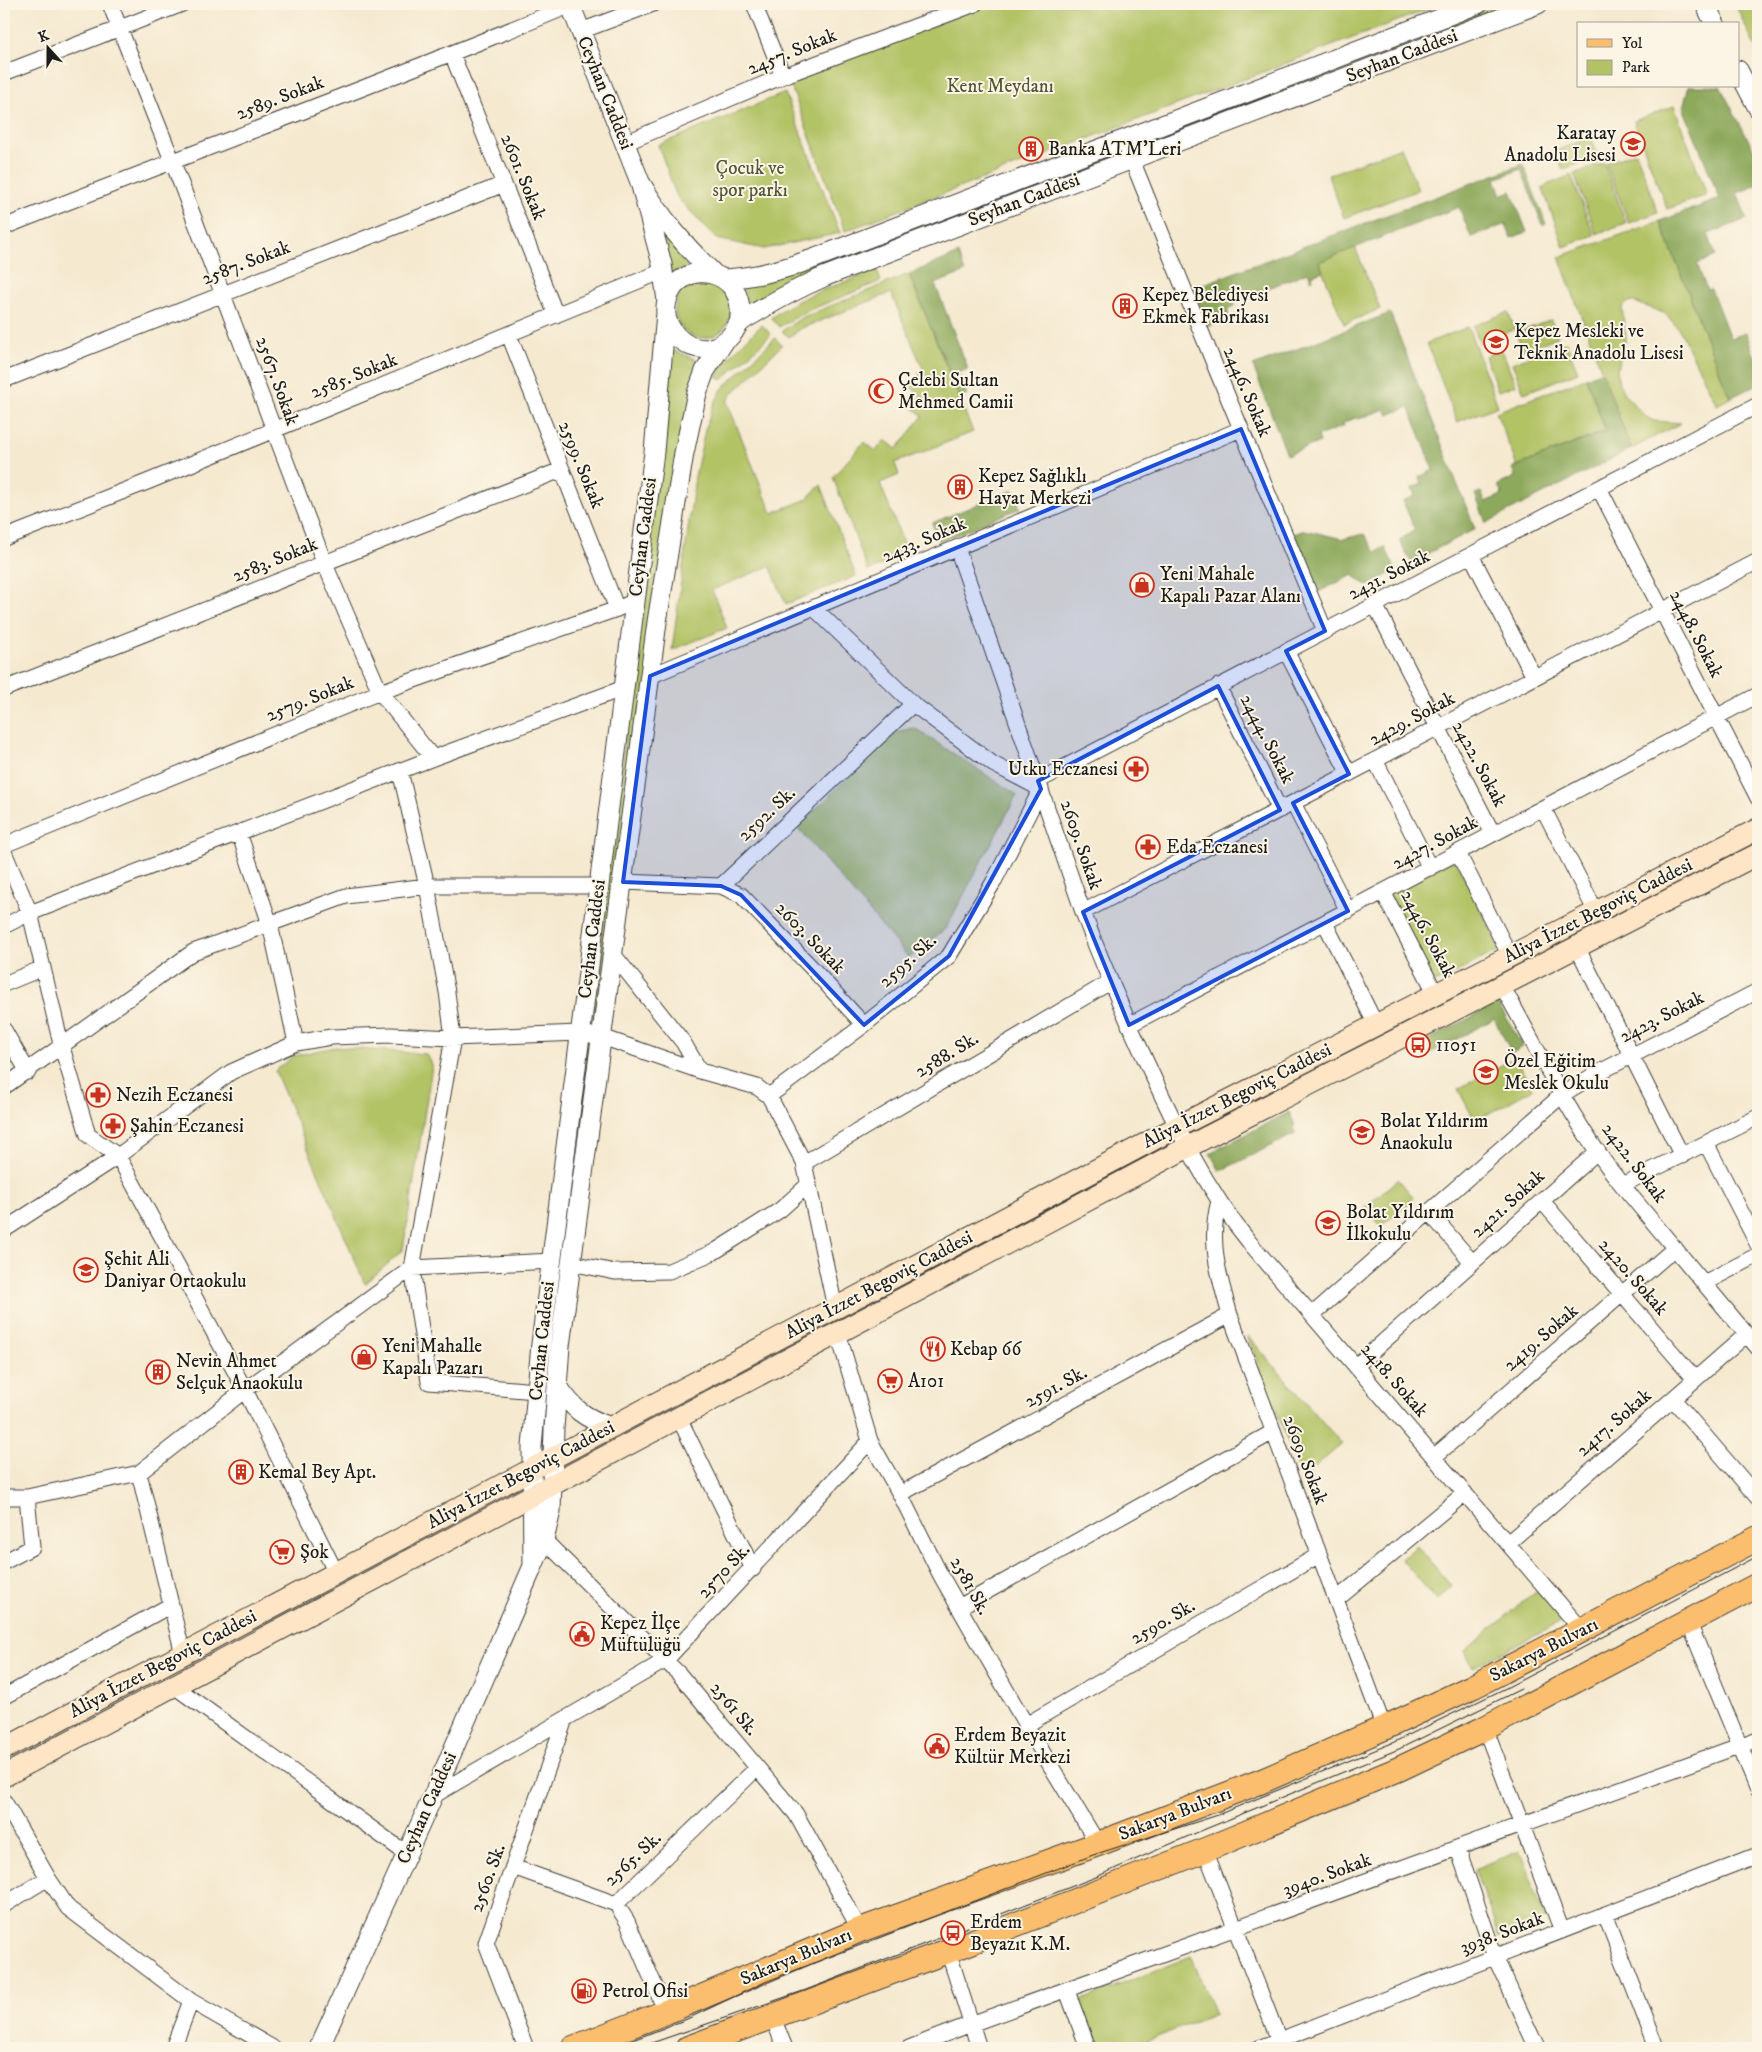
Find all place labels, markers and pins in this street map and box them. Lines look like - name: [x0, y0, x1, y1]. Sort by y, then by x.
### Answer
- place label: Karatay Anadolu Lisesi: [1504, 122, 1617, 167]
- school or university icon: Karatay Anadolu Lisesi: [1620, 131, 1646, 157]
- building icon: Banka ATM'Leri: [1018, 136, 1044, 162]
- place label: Banka ATM'Leri: [1048, 138, 1181, 161]
- place label: Kepez Belediyesi Ekmek Fabrikası: [1142, 284, 1269, 329]
- building icon: Kepez Belediyesi Ekmek Fabrikası: [1112, 293, 1138, 319]
- place label: Kepez Mesleki ve Teknik Anadolu Lisesi: [1514, 320, 1684, 365]
- school or university icon: Kepez Mesleki ve Teknik Anadolu Lisesi: [1483, 329, 1509, 355]
- place label: Çelebi Sultan Mehmed Camii: [898, 369, 1013, 414]
- mosque icon: Çelebi Sultan Mehmed Camii: [868, 378, 894, 404]
- place label: Kepez Sağlıklı Hayat Merkezi: [978, 465, 1091, 510]
- building icon: Kepez Sağlıklı Hayat Merkezi: [947, 474, 973, 500]
- place label: Yeni Mahale Kapalı Pazar Alanı: [1160, 563, 1301, 608]
- shop icon: Yeni Mahale Kapalı Pazar Alanı: [1129, 572, 1155, 598]
- pharmacy icon: Utku Eczanesi: [1123, 756, 1149, 782]
- place label: Utku Eczanesi: [1008, 758, 1118, 781]
- pharmacy icon: Eda Eczanesi: [1135, 834, 1161, 860]
- place label: Eda Eczanesi: [1166, 836, 1268, 859]
- bus stop icon: 11051: [1405, 1032, 1431, 1058]
- place label: 11051: [1436, 1034, 1477, 1057]
- place label: Özel Eğitim Meslek Okulu: [1504, 1049, 1609, 1095]
- school or university icon: Özel Eğitim Meslek Okulu: [1473, 1059, 1499, 1085]
- pharmacy icon: Nezih Eczanesi: [85, 1082, 111, 1108]
- place label: Nezih Eczanesi: [116, 1084, 233, 1107]
- place label: Bolat Yıldırım Anaokulu: [1380, 1110, 1488, 1155]
- pharmacy icon: Şahin Eczanesi: [100, 1113, 126, 1139]
- place label: Şahin Eczanesi: [130, 1115, 244, 1138]
- school or university icon: Bolat Yıldırım Anaokulu: [1349, 1119, 1375, 1145]
- place label: Bolat Yıldırım İlkokulu: [1346, 1201, 1454, 1246]
- school or university icon: Bolat Yıldırım İlkokulu: [1315, 1210, 1341, 1236]
- place label: Şehit Ali Daniyar Ortaokulu: [104, 1248, 246, 1293]
- school or university icon: Şehit Ali Daniyar Ortaokulu: [73, 1257, 99, 1283]
- place label: Yeni Mahalle Kapalı Pazarı: [382, 1335, 483, 1380]
- restaurant icon: Kebap 66: [920, 1336, 946, 1362]
- place label: Kebap 66: [950, 1338, 1022, 1361]
- shop icon: Yeni Mahalle Kapalı Pazarı: [351, 1344, 377, 1370]
- place label: Nevin Ahmet Selçuk Anaokulu: [176, 1350, 303, 1395]
- building icon: Nevin Ahmet Selçuk Anaokulu: [145, 1359, 171, 1385]
- supermarket icon: A101: [877, 1368, 903, 1394]
- place label: A101: [908, 1370, 944, 1393]
- building icon: Kemal Bey Apt.: [228, 1459, 254, 1485]
- place label: Kemal Bey Apt.: [258, 1461, 376, 1484]
- supermarket icon: Şok: [269, 1539, 295, 1565]
- place label: Şok: [300, 1541, 329, 1564]
- place label: Kepez İlçe Müftülüğü: [600, 1611, 681, 1657]
- public building icon: Kepez İlçe Müftülüğü: [569, 1621, 595, 1647]
- place label: Erdem Beyazit Kültür Merkezi: [954, 1724, 1071, 1769]
- public building icon: Erdem Beyazit Kültür Merkezi: [924, 1733, 950, 1759]
- place label: Erdem Beyazıt K.M.: [970, 1911, 1070, 1956]
- bus stop icon: Erdem Beyazıt K.M.: [940, 1920, 966, 1946]
- fuel station icon: Petrol Ofisi: [571, 1978, 597, 2004]
- place label: Petrol Ofisi: [602, 1980, 688, 2003]

